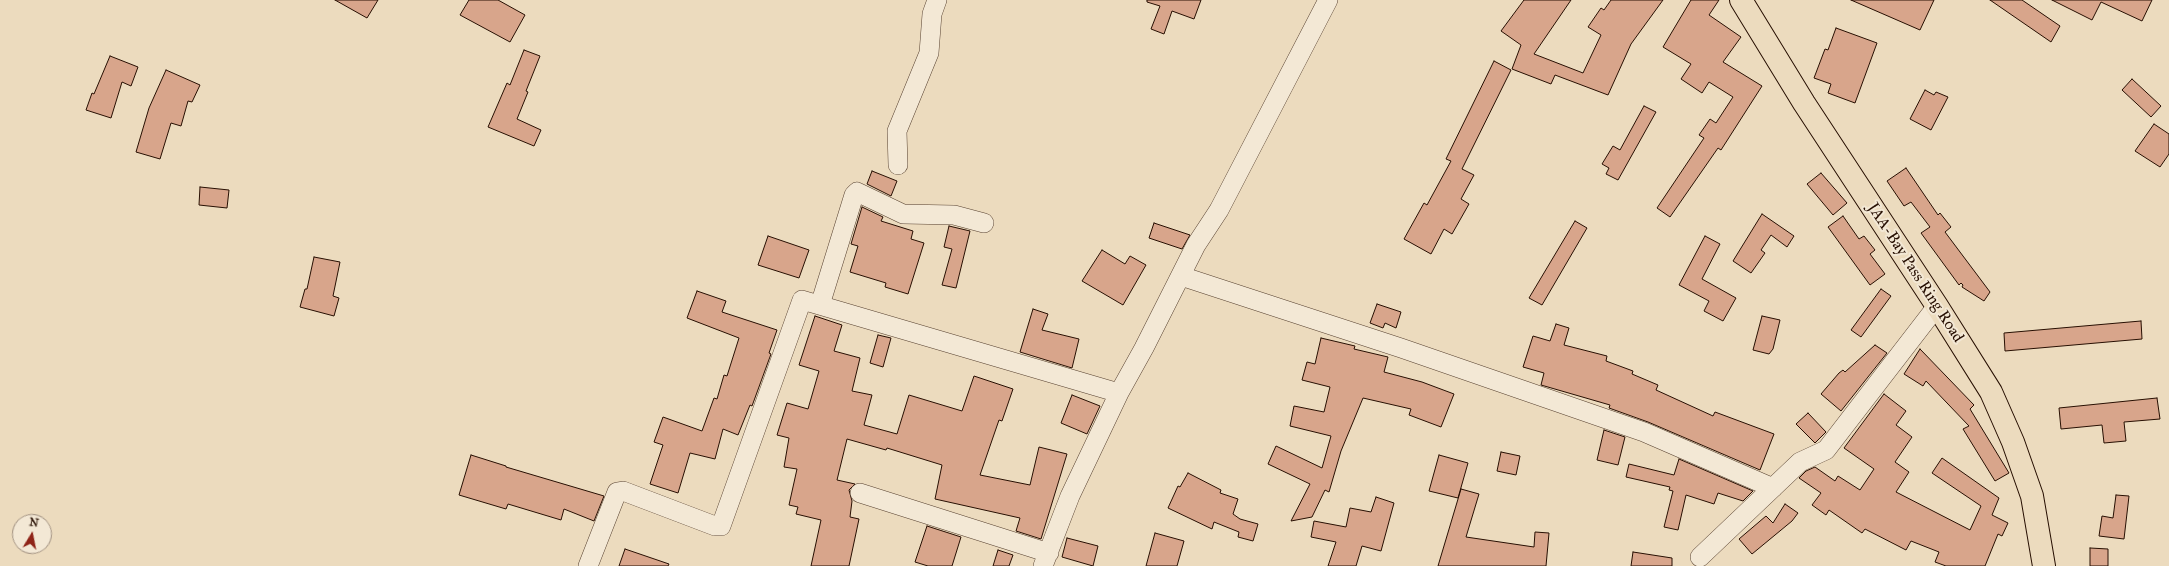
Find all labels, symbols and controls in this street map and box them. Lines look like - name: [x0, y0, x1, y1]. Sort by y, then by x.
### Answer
- street label: JAA-Bay Pass Ring Road: [1863, 200, 1967, 346]
- north arrow: [12, 514, 52, 554]
- text: N: [28, 515, 40, 530]

